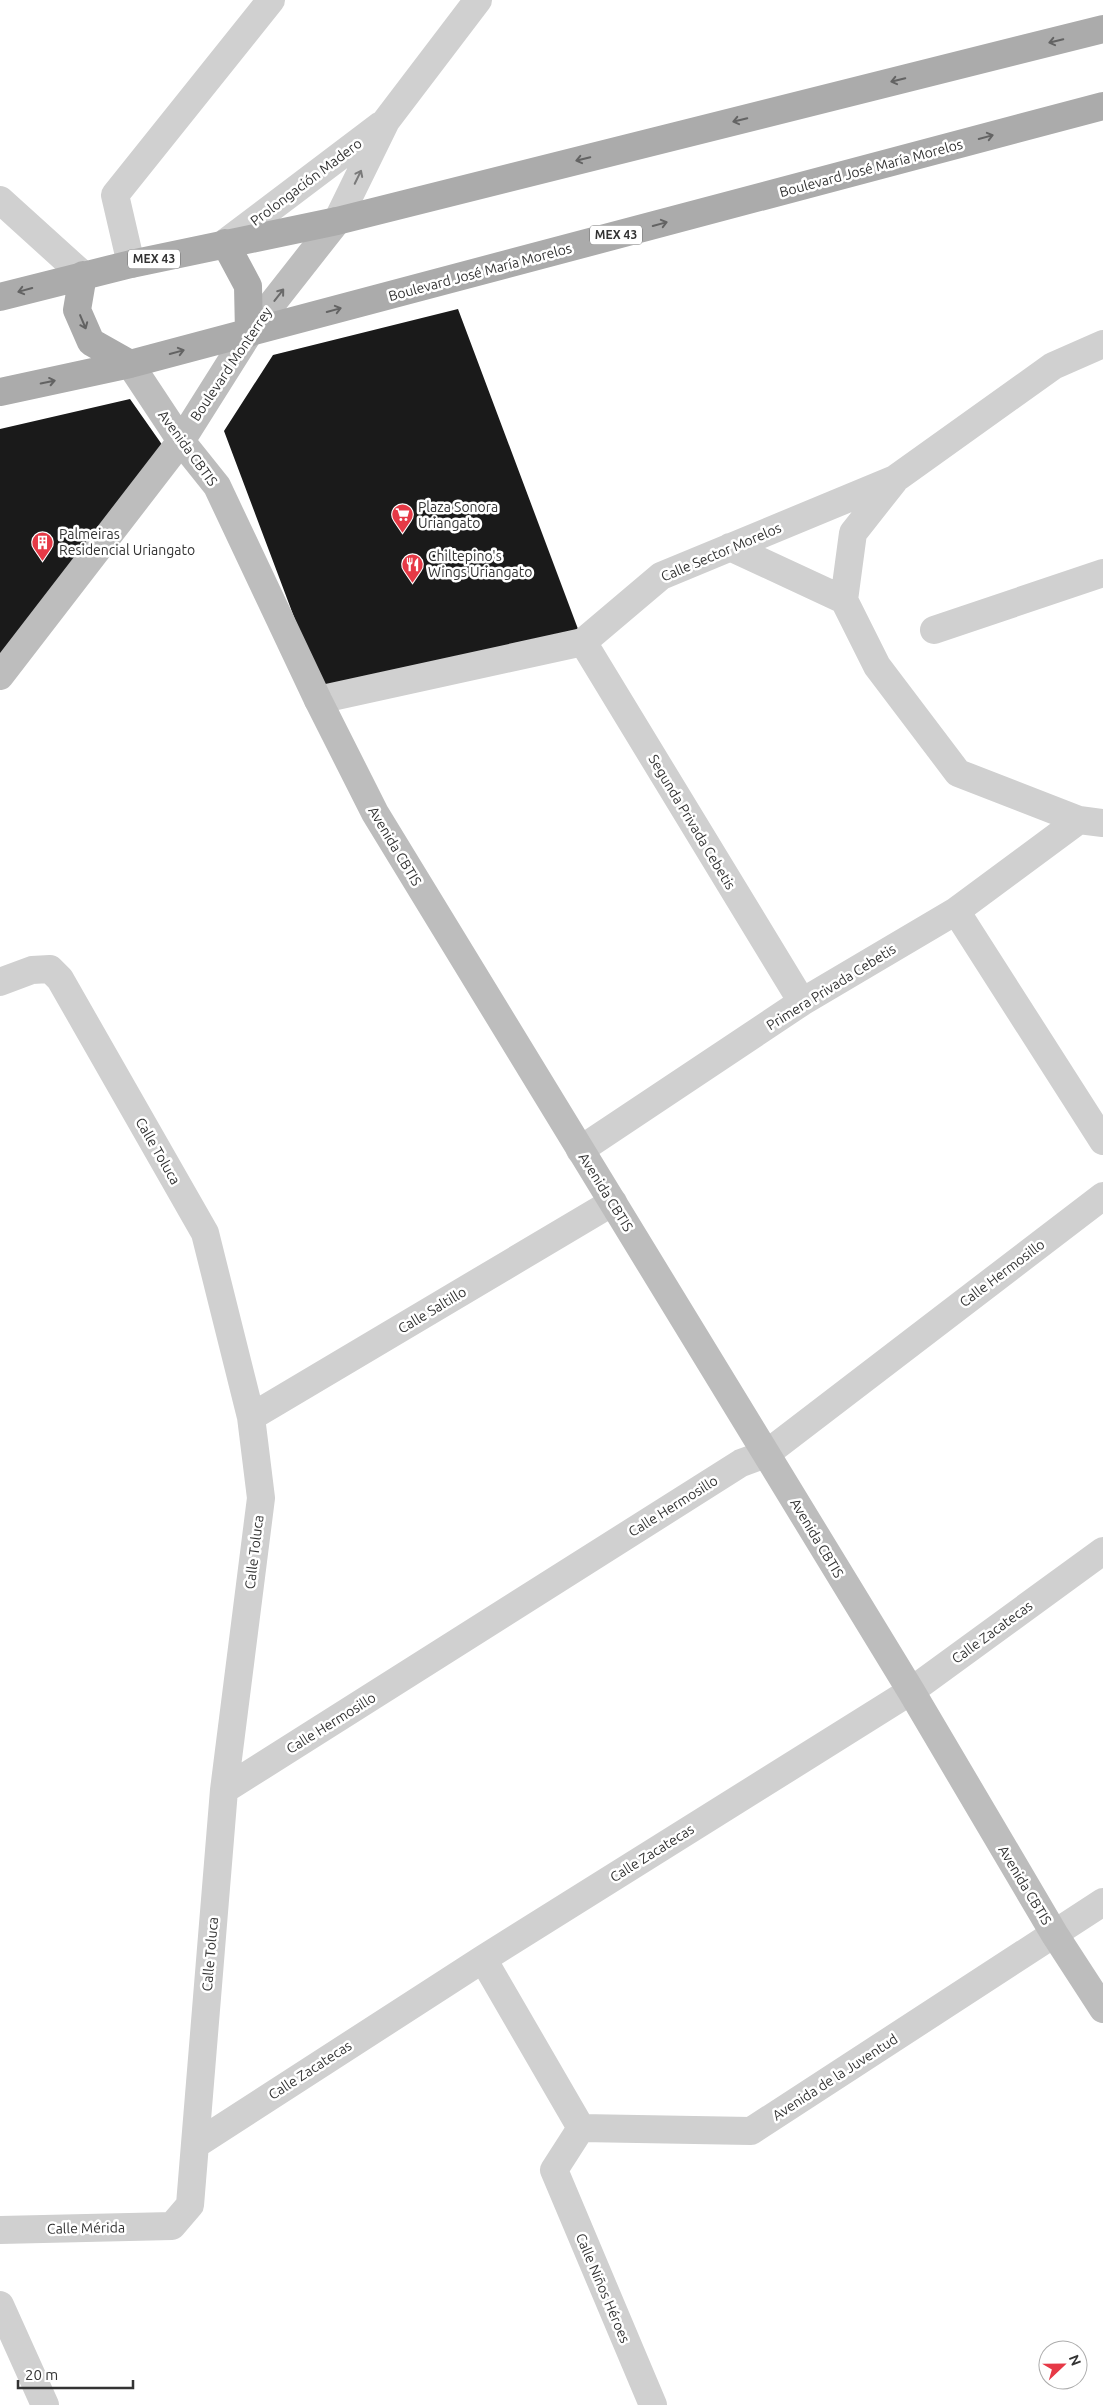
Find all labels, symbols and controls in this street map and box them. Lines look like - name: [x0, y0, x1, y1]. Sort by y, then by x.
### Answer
- one-way arrow: [1048, 36, 1064, 46]
- one-way arrow: [891, 76, 907, 85]
- one-way arrow: [733, 115, 749, 125]
- one-way arrow: [978, 132, 994, 142]
- street label: Prolongación Madero: [247, 135, 365, 229]
- street label: Boulevard José María Morelos: [778, 136, 964, 200]
- one-way arrow: [575, 155, 591, 164]
- one-way arrow: [354, 170, 364, 185]
- one-way arrow: [652, 219, 668, 228]
- road number: MEX 43: [590, 226, 642, 244]
- street label: Boulevard José María Morelos: [387, 240, 573, 304]
- road number: MEX 43: [128, 250, 180, 268]
- one-way arrow: [17, 286, 33, 296]
- one-way arrow: [273, 289, 284, 302]
- street label: Boulevard Monterrey: [187, 304, 275, 424]
- one-way arrow: [325, 305, 341, 315]
- one-way arrow: [79, 315, 88, 330]
- one-way arrow: [168, 347, 184, 356]
- one-way arrow: [39, 377, 55, 386]
- street label: Avenida CBTIS: [155, 407, 221, 489]
- place label: Plaza Sonora Uriangato: [418, 499, 498, 531]
- supermarket icon: Plaza Sonora Uriangato: [390, 503, 414, 534]
- street label: Calle Sector Morelos: [658, 519, 784, 585]
- place label: Palmeiras Residencial Uriangato: [59, 526, 195, 558]
- building icon: Palmeiras Residencial Uriangato: [31, 530, 55, 561]
- place label: Chiltepino's Wings Uriangato: [428, 548, 532, 580]
- restaurant icon: Chiltepino's Wings Uriangato: [400, 552, 424, 583]
- street label: Segunda Privada Cebetis: [645, 752, 739, 892]
- street label: Avenida CBTIS: [365, 803, 425, 889]
- street label: Primera Privada Cebetis: [763, 941, 899, 1033]
- street label: Calle Toluca: [132, 1115, 184, 1187]
- street label: Avenida CBTIS: [575, 1150, 637, 1234]
- street label: Calle Hermosillo: [956, 1236, 1048, 1310]
- street label: Calle Saltillo: [395, 1283, 469, 1337]
- street label: Calle Hermosillo: [625, 1472, 721, 1540]
- street label: Avenida CBTIS: [787, 1495, 847, 1581]
- street label: Calle Toluca: [242, 1514, 266, 1590]
- street label: Calle Zacatecas: [949, 1597, 1035, 1667]
- street label: Calle Hermosillo: [283, 1689, 379, 1757]
- street label: Calle Zacatecas: [607, 1821, 697, 1885]
- street label: Avenida CBTIS: [995, 1842, 1055, 1928]
- street label: Calle Toluca: [199, 1916, 221, 1992]
- street label: Avenida de la Juventud: [770, 2031, 900, 2123]
- street label: Calle Zacatecas: [265, 2037, 355, 2103]
- street label: Calle Mérida: [47, 2219, 125, 2237]
- street label: Calle Niños Héroes: [573, 2231, 633, 2345]
- north arrow: [1038, 2340, 1088, 2390]
- text: N: [1066, 2352, 1084, 2368]
- scale bar: [18, 2358, 132, 2390]
- text: 20 m: [25, 2366, 58, 2383]

